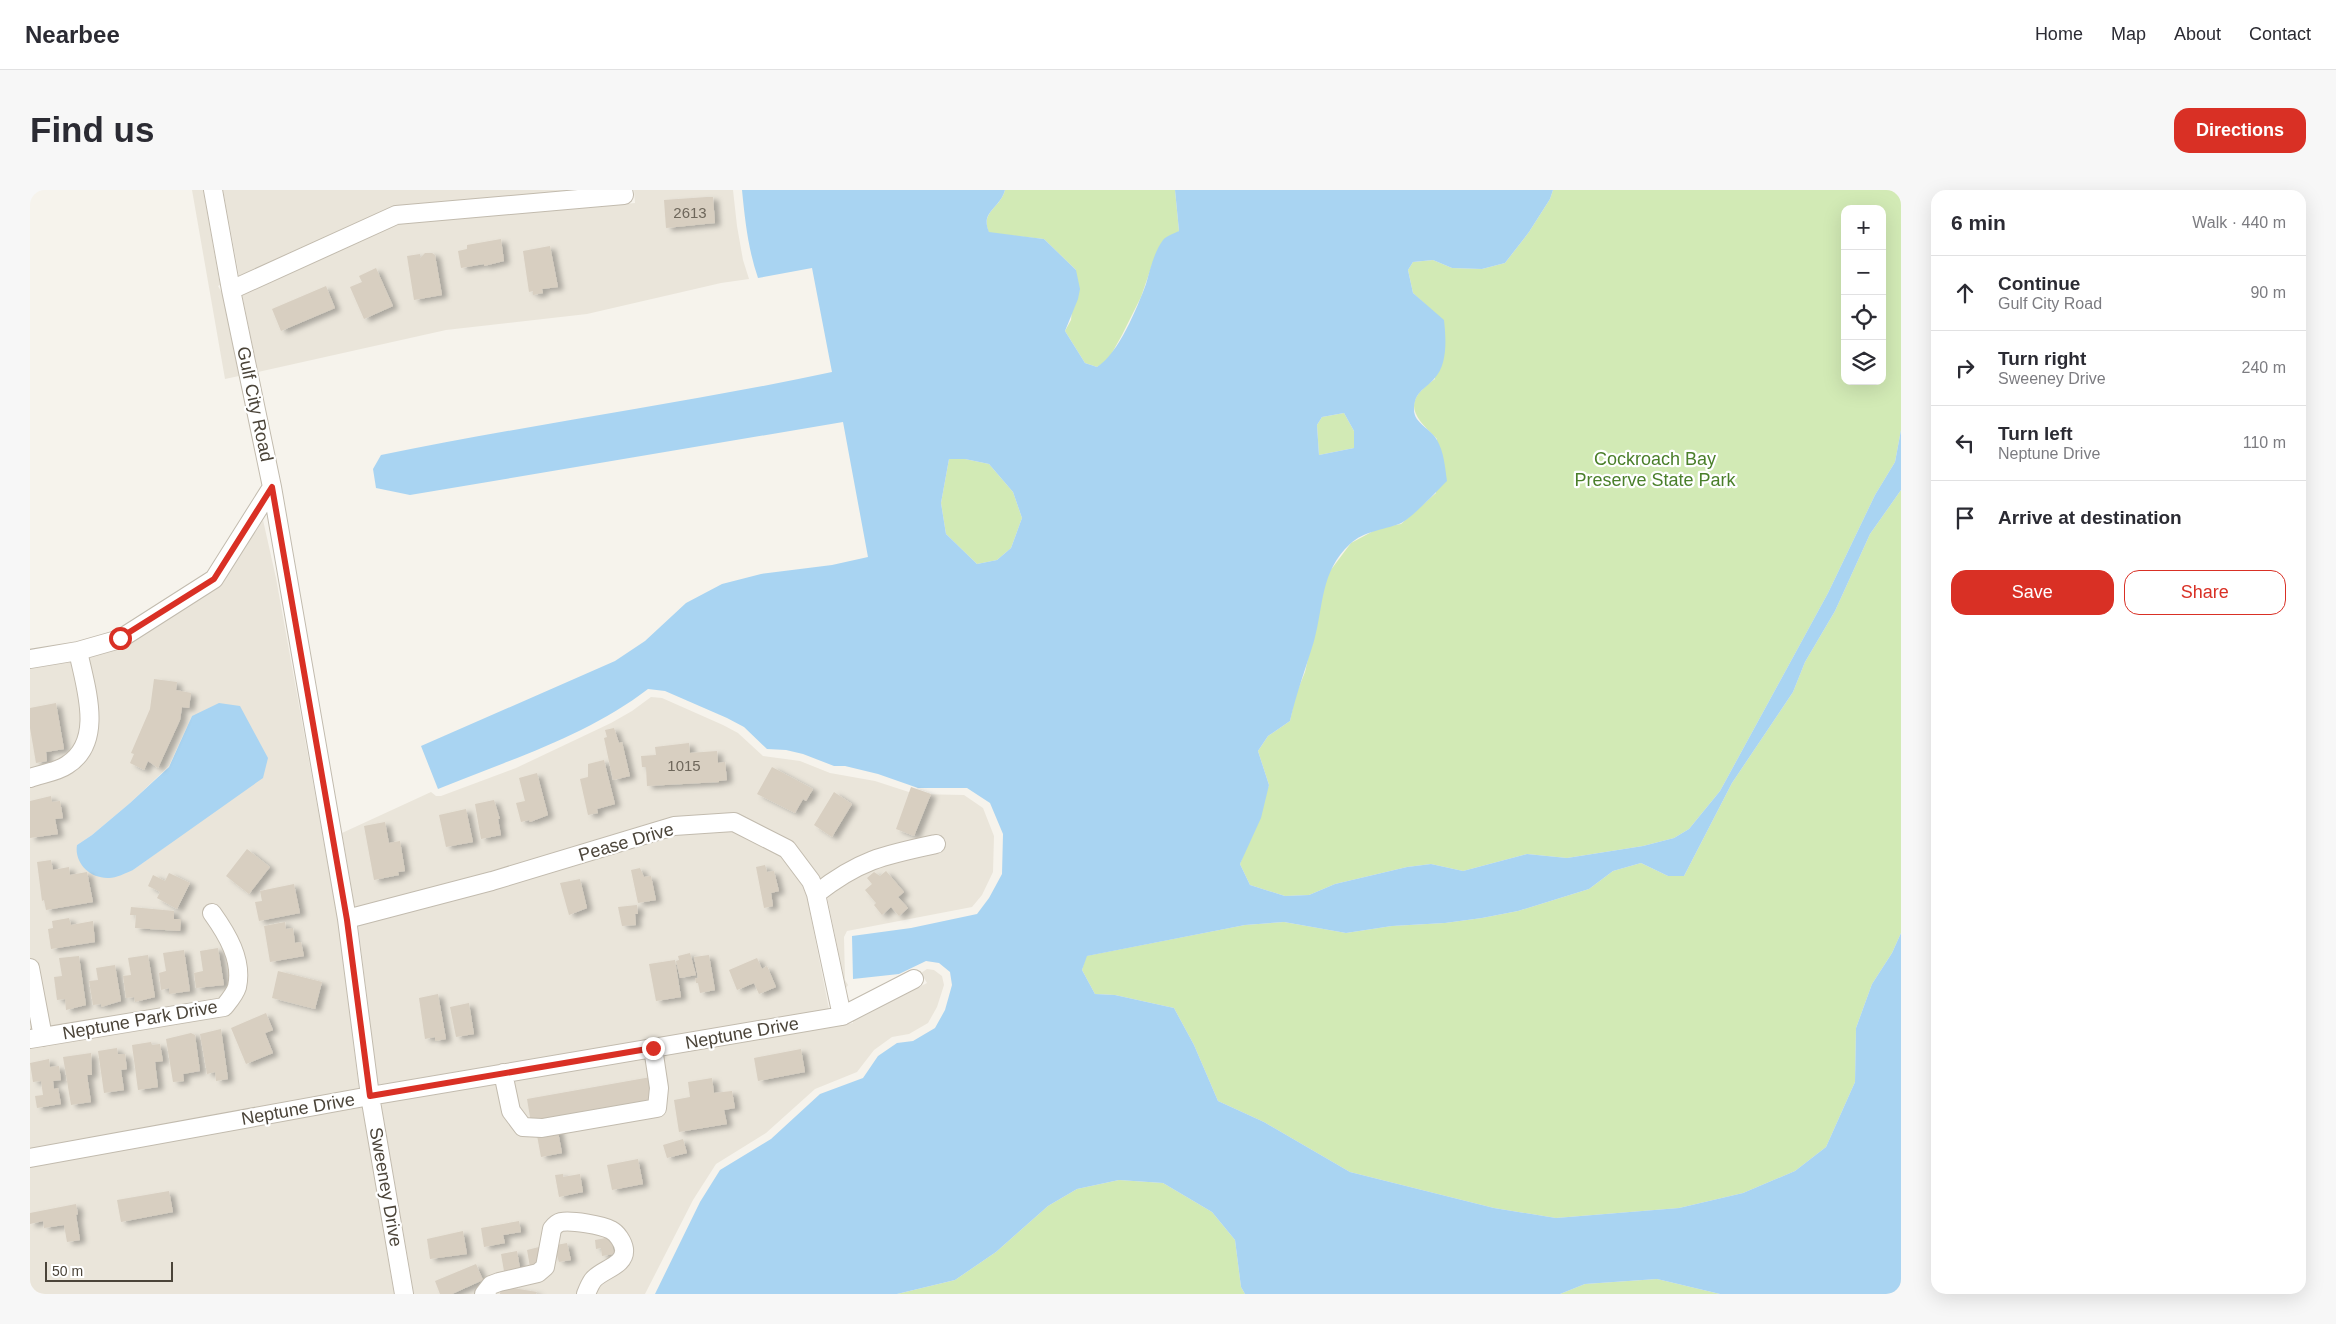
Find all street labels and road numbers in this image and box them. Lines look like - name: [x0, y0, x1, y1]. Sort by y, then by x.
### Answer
- street label: Gulf City Road: [233, 345, 277, 463]
- street label: Pease Drive: [576, 819, 676, 865]
- street label: Neptune Park Drive: [61, 997, 219, 1043]
- street label: Neptune Drive: [684, 1013, 800, 1053]
- street label: Neptune Drive: [240, 1089, 356, 1129]
- street label: Sweeney Drive: [366, 1126, 406, 1248]

